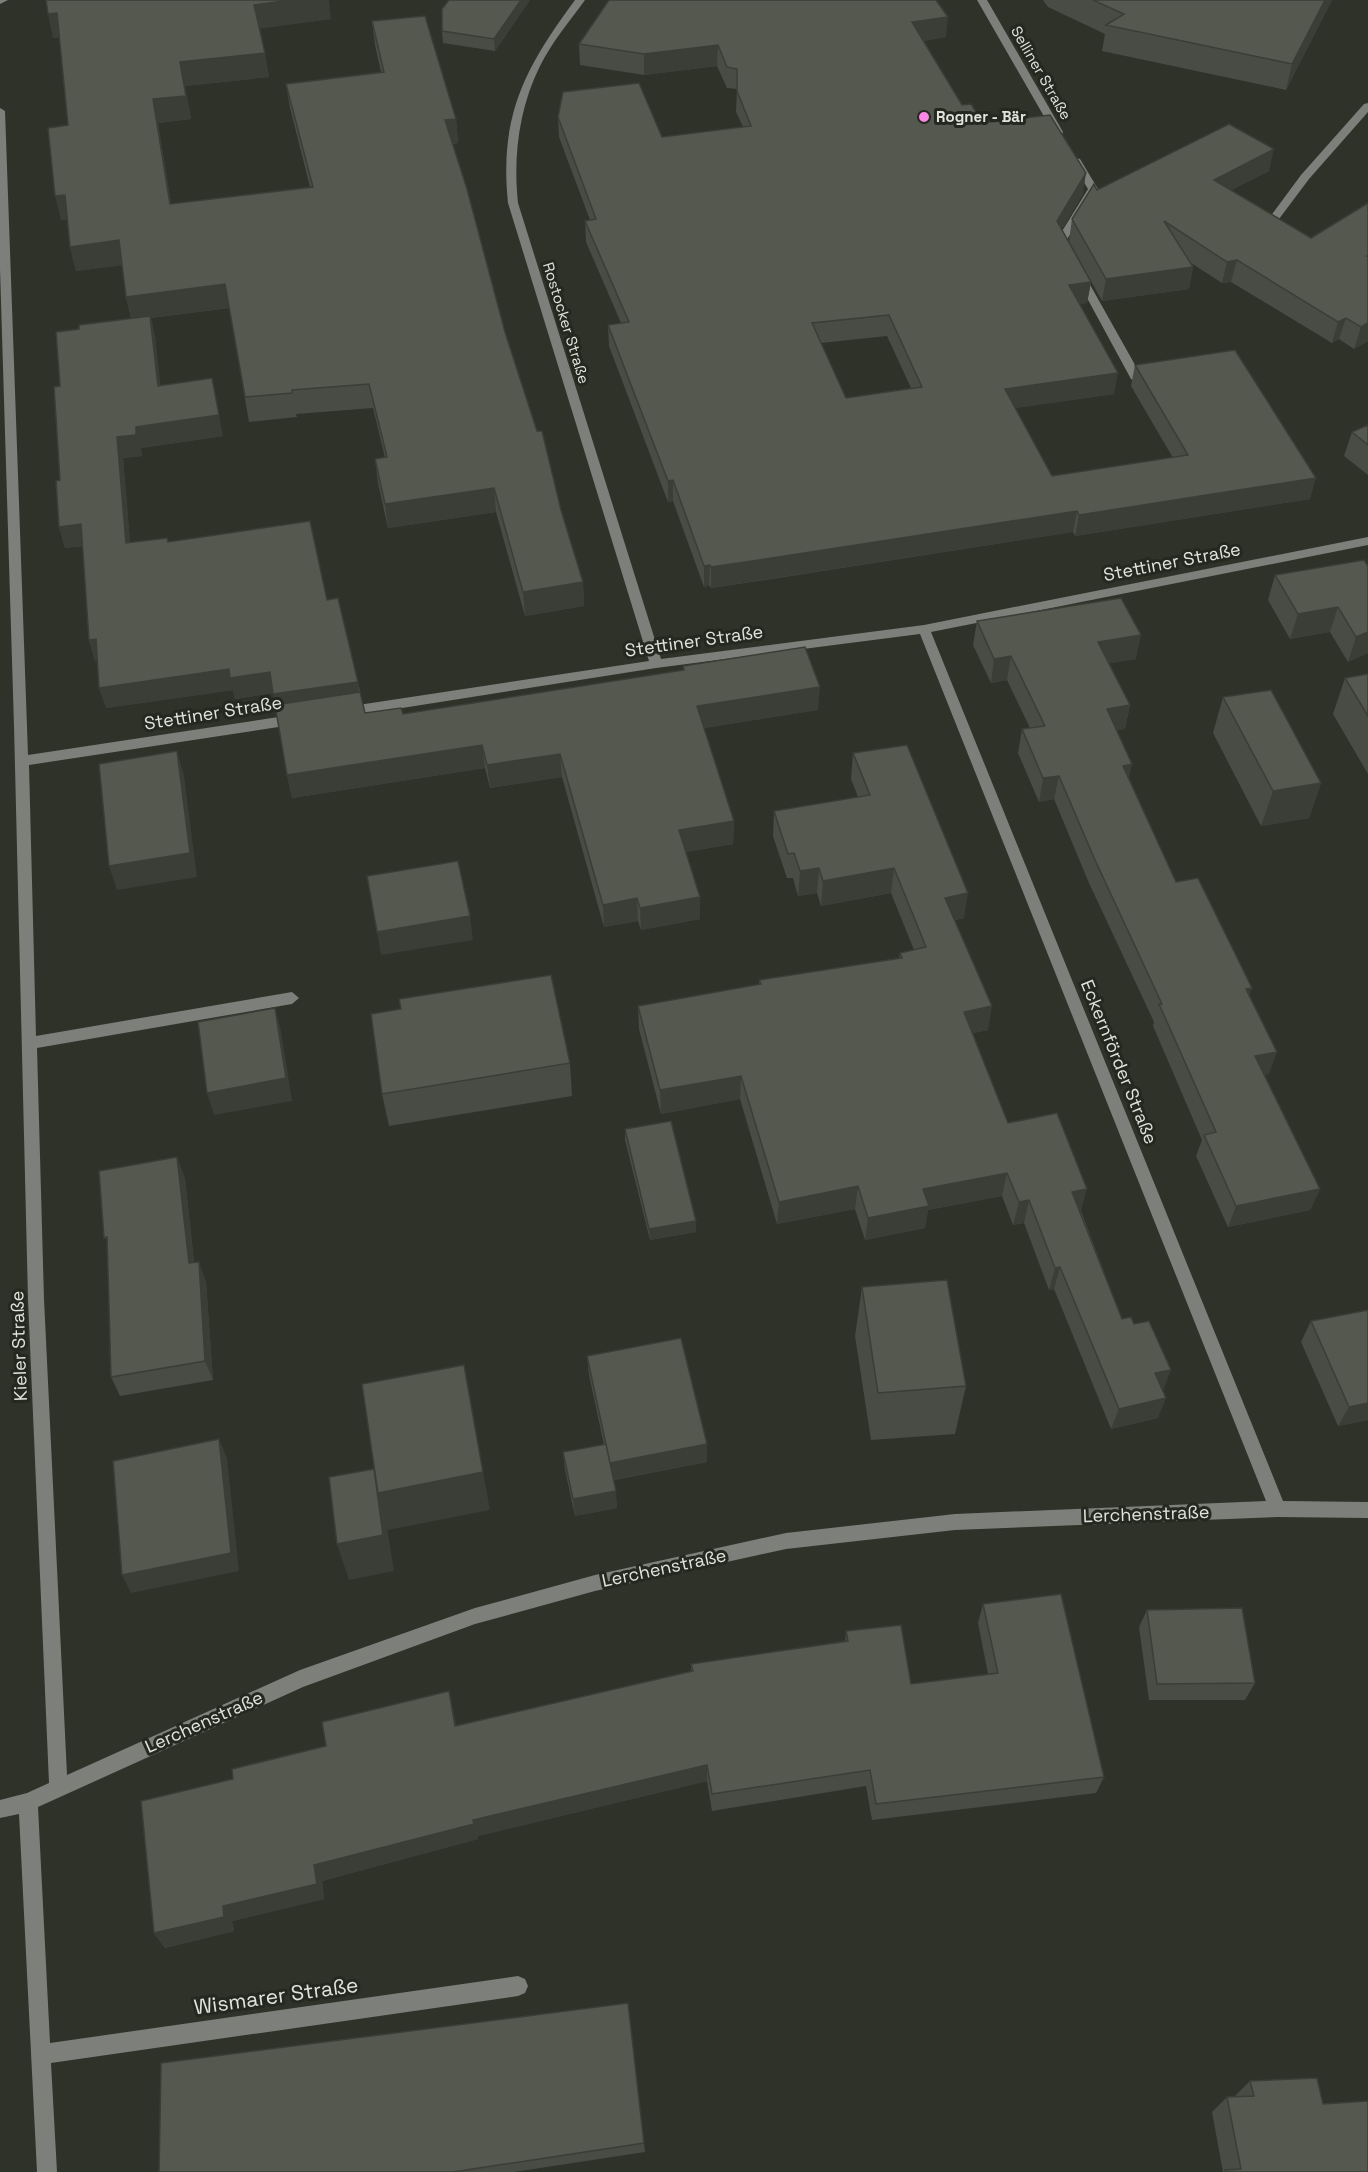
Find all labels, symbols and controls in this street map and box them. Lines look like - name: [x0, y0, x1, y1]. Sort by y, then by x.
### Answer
- street label: Selliner Straße: [1007, 22, 1076, 123]
- place label: Rogner - Bär: [936, 107, 1026, 126]
- marker: Rogner - Bär: [917, 110, 931, 124]
- street label: Rostocker Straße: [539, 260, 594, 386]
- street label: Stettiner Straße: [1101, 537, 1242, 586]
- street label: Stettiner Straße: [623, 619, 765, 662]
- street label: Stettiner Straße: [142, 690, 284, 735]
- street label: Eckernförder Straße: [1076, 976, 1163, 1147]
- street label: Kieler Straße: [5, 1290, 32, 1402]
- street label: Lerchenstraße: [1082, 1500, 1210, 1527]
- street label: Lerchenstraße: [600, 1543, 728, 1592]
- street label: Lerchenstraße: [141, 1685, 266, 1758]
- street label: Wismarer Straße: [192, 1971, 360, 2020]

